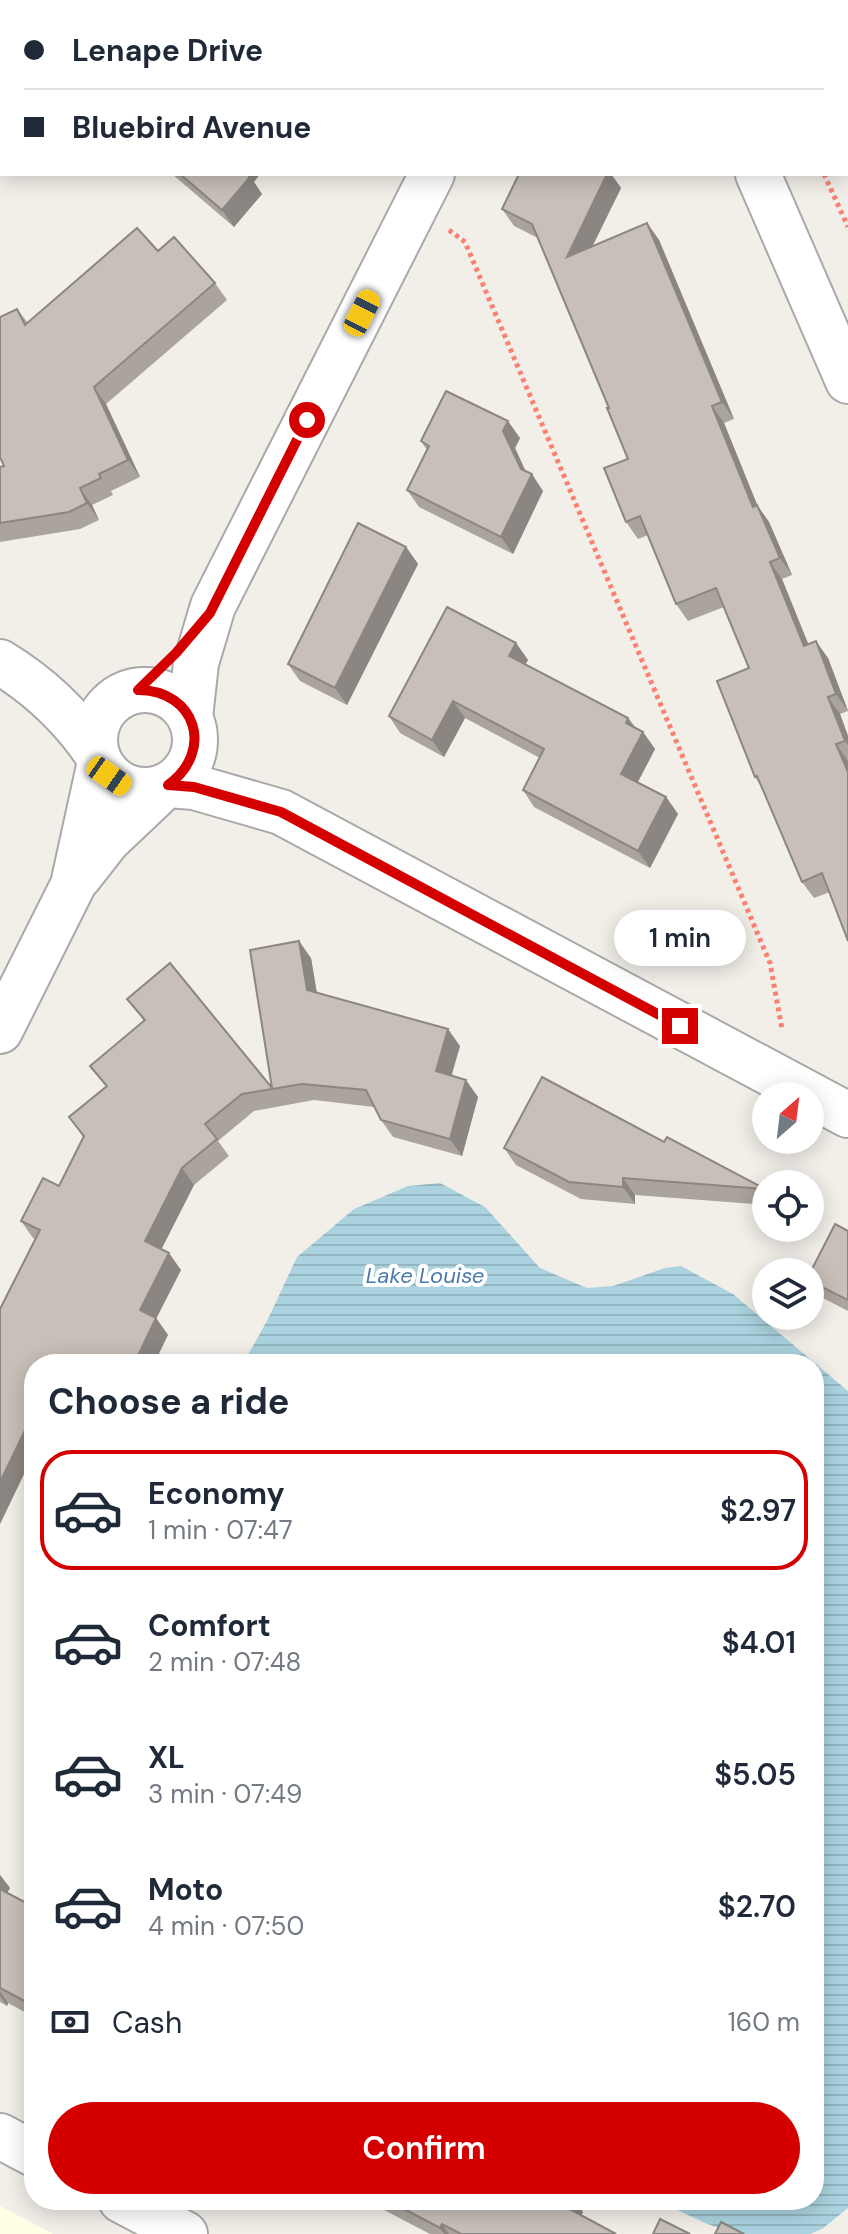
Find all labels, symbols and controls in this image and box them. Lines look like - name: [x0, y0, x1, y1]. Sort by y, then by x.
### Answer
- text: Lenape Drive: [72, 31, 263, 70]
- text: Bluebird Avenue: [72, 108, 311, 147]
- car: [340, 286, 384, 340]
- route start: [289, 402, 325, 438]
- car: [82, 752, 136, 800]
- callout: 1 min: [614, 910, 746, 966]
- text: 1 min: [649, 921, 711, 955]
- route end: [662, 1008, 698, 1044]
- north arrow: [752, 1082, 824, 1154]
- map controls: [752, 1082, 824, 1330]
- button: locate: [752, 1170, 824, 1242]
- button: layers: [752, 1258, 824, 1330]
- water label: Lake Louise: [366, 1261, 484, 1290]
- text: Choose a ride: [48, 1378, 289, 1425]
- icon: car: [52, 1474, 124, 1546]
- text: Economy: [148, 1474, 285, 1513]
- text: $2.97: [720, 1491, 796, 1530]
- text: 1 min · 07:47: [148, 1513, 293, 1547]
- icon: car: [52, 1606, 124, 1678]
- text: Comfort: [148, 1606, 271, 1645]
- text: $4.01: [722, 1623, 796, 1662]
- text: 2 min · 07:48: [148, 1645, 301, 1679]
- icon: car: [52, 1738, 124, 1810]
- text: XL: [148, 1738, 185, 1777]
- text: $5.05: [714, 1755, 796, 1794]
- text: 3 min · 07:49: [148, 1777, 302, 1811]
- icon: car: [52, 1870, 124, 1942]
- text: Moto: [148, 1870, 223, 1909]
- text: $2.70: [718, 1887, 796, 1926]
- text: 4 min · 07:50: [148, 1909, 304, 1943]
- icon: cash: [48, 2000, 92, 2044]
- text: Cash: [112, 2003, 182, 2042]
- text: 160 m: [728, 2005, 800, 2039]
- button: Confirm: [48, 2102, 800, 2194]

